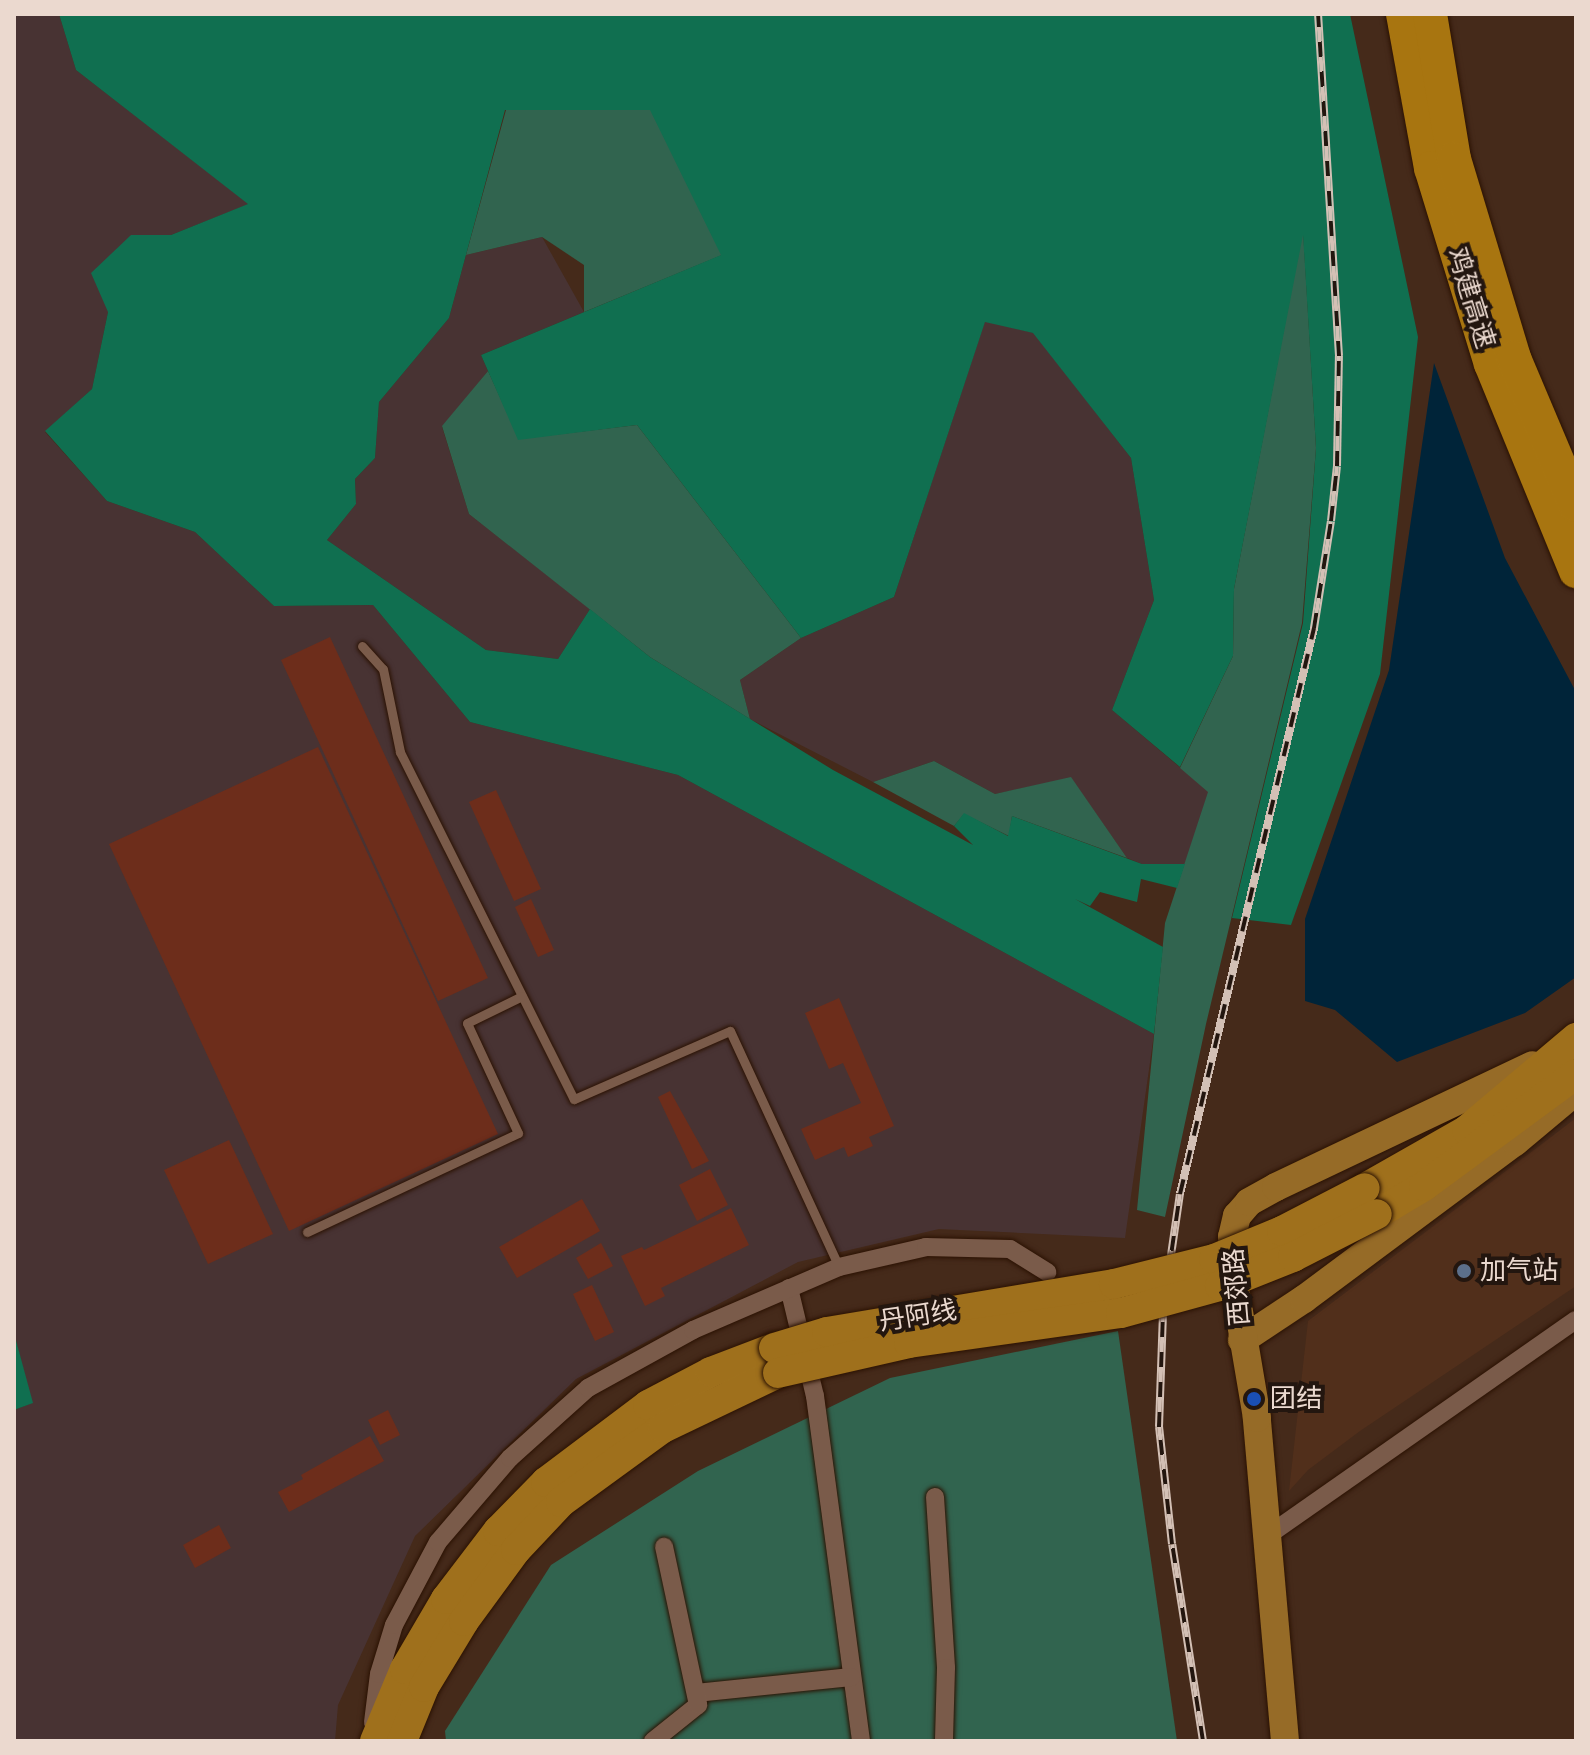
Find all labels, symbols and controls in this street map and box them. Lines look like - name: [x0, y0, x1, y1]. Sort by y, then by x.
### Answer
- street label: 鸡建高速: [1441, 244, 1501, 352]
- street label: 西郊路: [1218, 1247, 1256, 1327]
- place label: 加气站: [1480, 1255, 1558, 1287]
- marker: 加气站: [1455, 1262, 1473, 1280]
- street label: 丹阿线: [877, 1294, 959, 1338]
- place label: 团结: [1270, 1383, 1322, 1415]
- marker: 团结: [1245, 1390, 1263, 1408]

